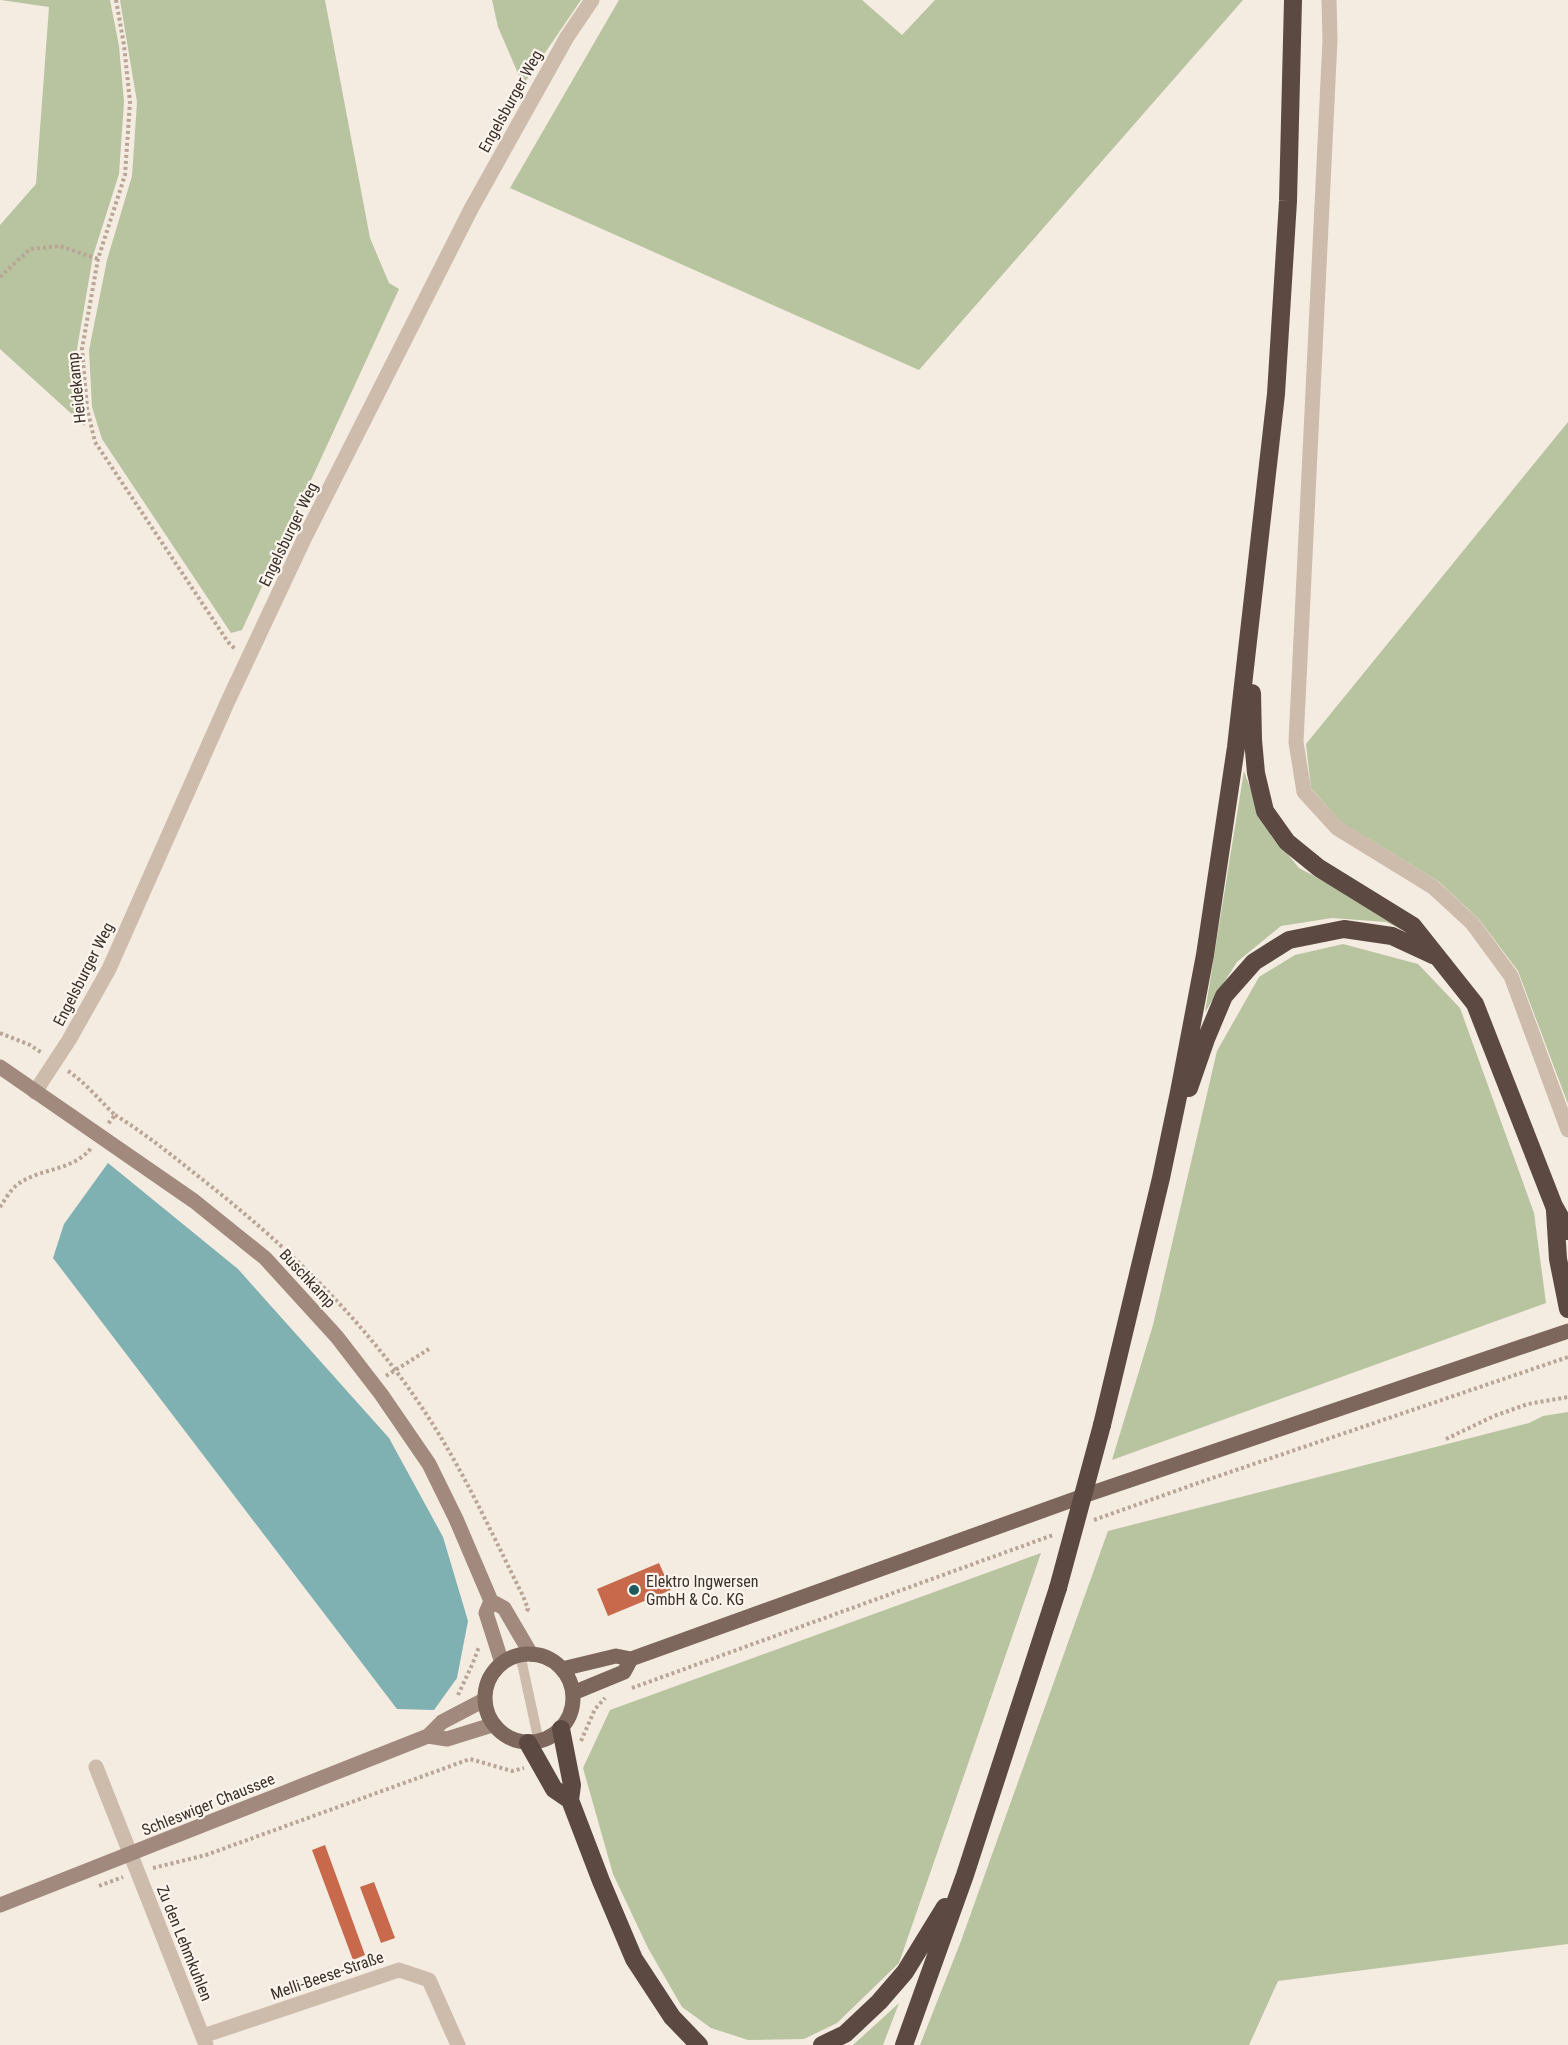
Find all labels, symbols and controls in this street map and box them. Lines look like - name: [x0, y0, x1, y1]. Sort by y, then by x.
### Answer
- street label: Engelsburger Weg: [475, 47, 546, 156]
- street label: Heidekamp: [63, 351, 90, 424]
- street label: Engelsburger Weg: [255, 479, 322, 589]
- street label: Engelsburger Weg: [49, 919, 118, 1029]
- street label: Buschkamp: [276, 1245, 340, 1312]
- place label: Elektro Ingwersen GmbH & Co. KG: [646, 1572, 758, 1609]
- marker: Elektro Ingwersen GmbH & Co. KG: [627, 1583, 641, 1597]
- street label: Schleswiger Chaussee: [139, 1769, 277, 1840]
- street label: Zu den Lehmkuhlen: [153, 1883, 216, 2004]
- street label: Melli-Beese-Straße: [268, 1947, 386, 2004]

